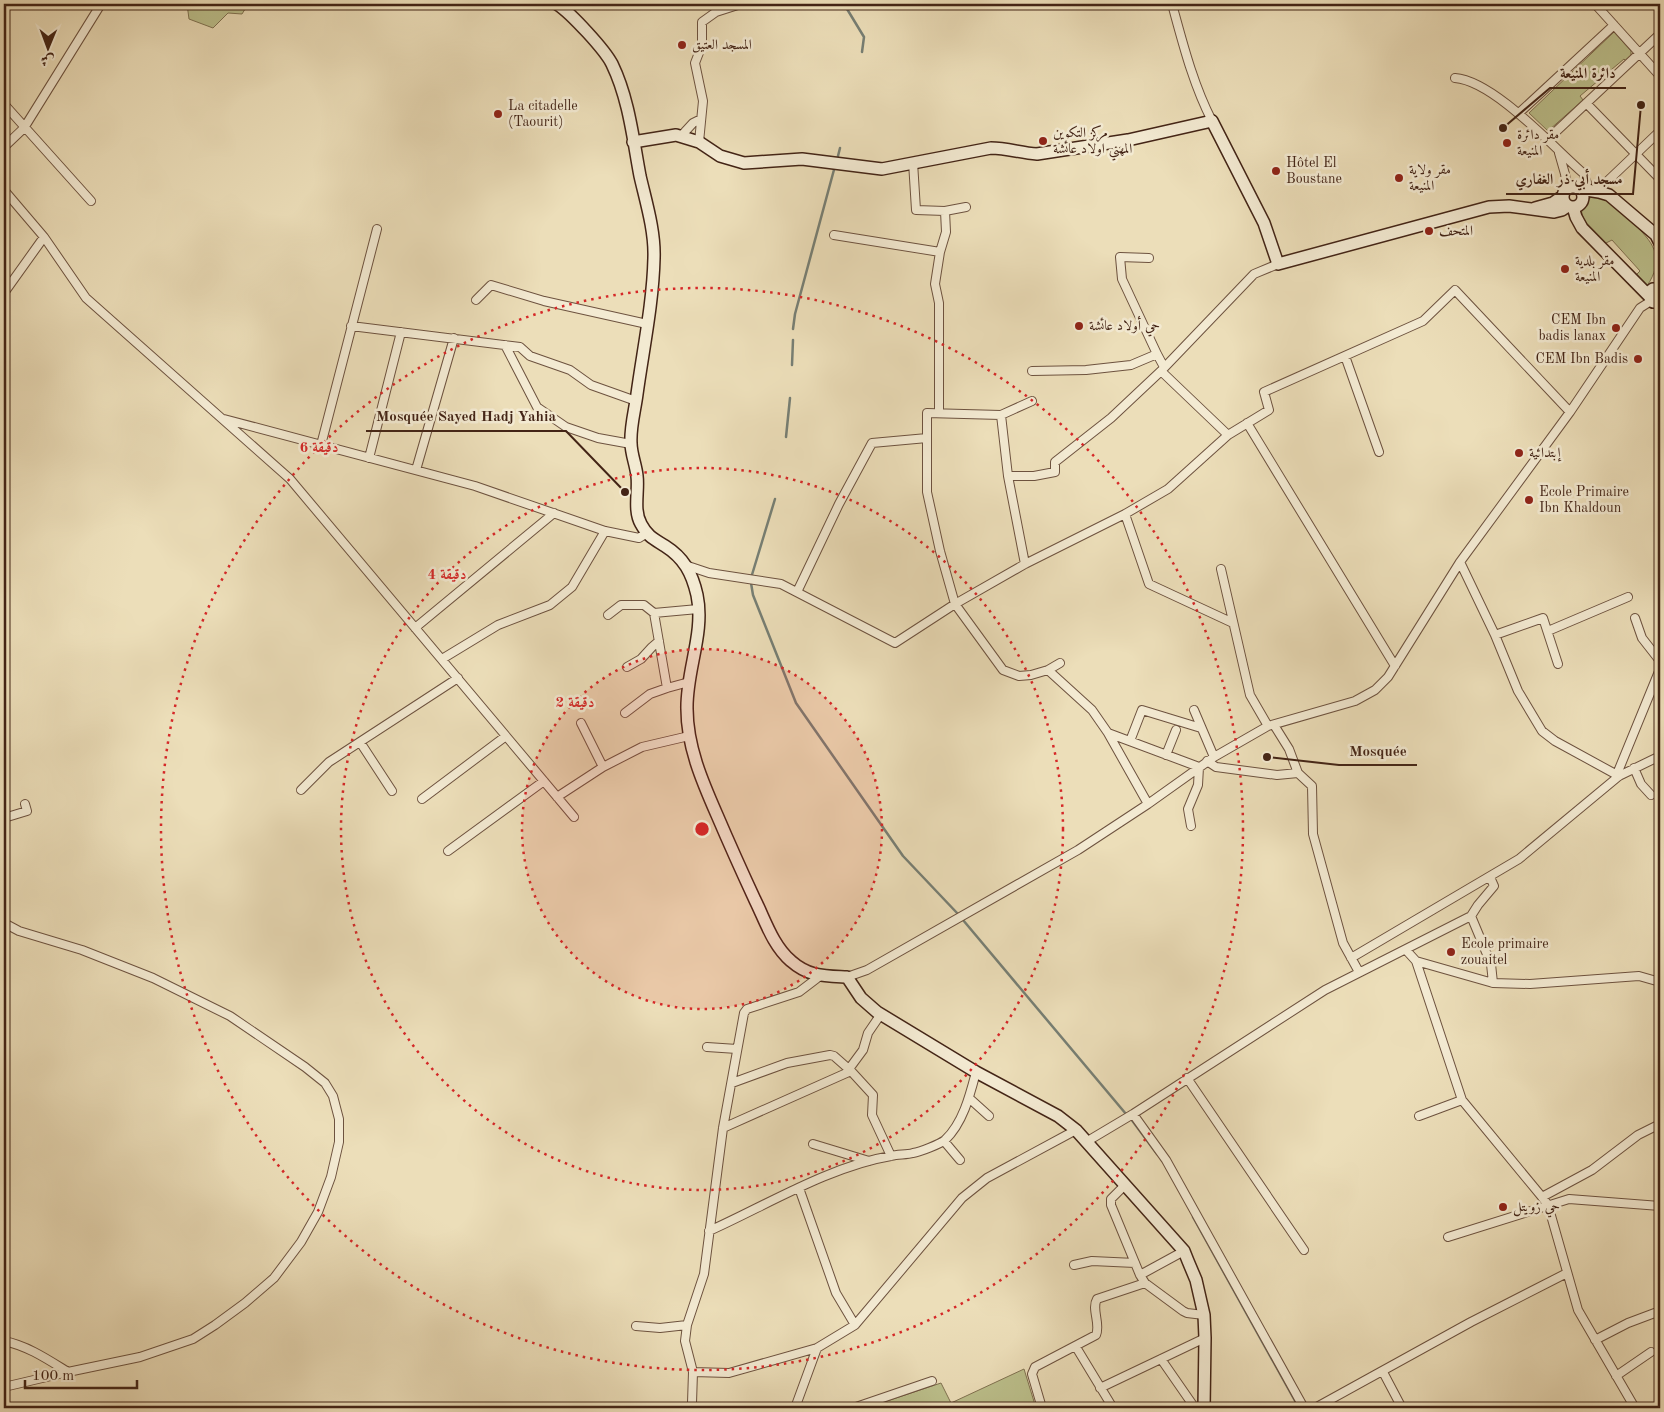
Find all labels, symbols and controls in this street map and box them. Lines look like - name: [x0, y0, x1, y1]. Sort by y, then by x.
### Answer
- north arrow: [22, 22, 72, 72]
- place label: المسجد العتيق: [692, 38, 752, 53]
- marker: المسجد العتيق: [676, 39, 688, 51]
- text: ش: [41, 53, 55, 67]
- callout: دائرة المنيعة: [1550, 58, 1626, 88]
- text: دائرة المنيعة: [1560, 66, 1616, 82]
- place label: La citadelle (Taourit): [508, 99, 578, 129]
- marker: La citadelle (Taourit): [492, 108, 504, 120]
- place label: مركز التكوين المهني اولاد عائشة: [1053, 125, 1132, 161]
- place label: مقر دائرة المنيعة: [1517, 128, 1559, 159]
- marker: مركز التكوين المهني اولاد عائشة: [1037, 135, 1049, 147]
- marker: مقر دائرة المنيعة: [1501, 137, 1513, 149]
- place label: Hôtel El Boustane: [1286, 156, 1342, 186]
- place label: مقر ولاية المنيعة: [1409, 163, 1451, 194]
- callout: مسجد أبي ذر الغفاري: [1506, 164, 1633, 194]
- marker: Hôtel El Boustane: [1270, 165, 1282, 177]
- text: مسجد أبي ذر الغفاري: [1515, 168, 1623, 191]
- marker: مقر ولاية المنيعة: [1393, 172, 1405, 184]
- place label: المتحف: [1439, 224, 1473, 238]
- marker: المتحف: [1423, 225, 1435, 237]
- place label: مقر بلدية المنيعة: [1575, 254, 1615, 285]
- marker: مقر بلدية المنيعة: [1559, 263, 1571, 275]
- place label: CEM Ibn badis lanax: [1538, 313, 1606, 343]
- place label: حي أولاد عائشة: [1089, 315, 1160, 337]
- marker: حي أولاد عائشة: [1073, 320, 1085, 332]
- marker: CEM Ibn badis lanax: [1610, 322, 1622, 334]
- place label: CEM Ibn Badis: [1535, 352, 1628, 366]
- marker: CEM Ibn Badis: [1632, 353, 1644, 365]
- callout: Mosquée Sayed Hadj Yahia: [366, 401, 566, 431]
- text: Mosquée Sayed Hadj Yahia: [376, 410, 556, 425]
- text: 6 دقيقة: [299, 441, 339, 456]
- place label: إبتدائية: [1529, 446, 1561, 462]
- marker: إبتدائية: [1513, 447, 1525, 459]
- place label: Ecole Primaire Ibn Khaldoun: [1539, 485, 1629, 515]
- marker: Ecole Primaire Ibn Khaldoun: [1523, 494, 1535, 506]
- text: 4 دقيقة: [427, 568, 467, 583]
- text: 2 دقيقة: [555, 696, 595, 711]
- callout: Mosquée: [1339, 735, 1417, 765]
- text: Mosquée: [1349, 745, 1407, 760]
- centre of rings: [693, 820, 711, 838]
- place label: Ecole primaire zouaitel: [1461, 937, 1549, 967]
- marker: Ecole primaire zouaitel: [1445, 946, 1457, 958]
- place label: حي زويتل: [1513, 1200, 1560, 1218]
- marker: حي زويتل: [1497, 1201, 1509, 1213]
- scale bar: [25, 1357, 138, 1389]
- text: 100 m: [32, 1369, 74, 1384]

